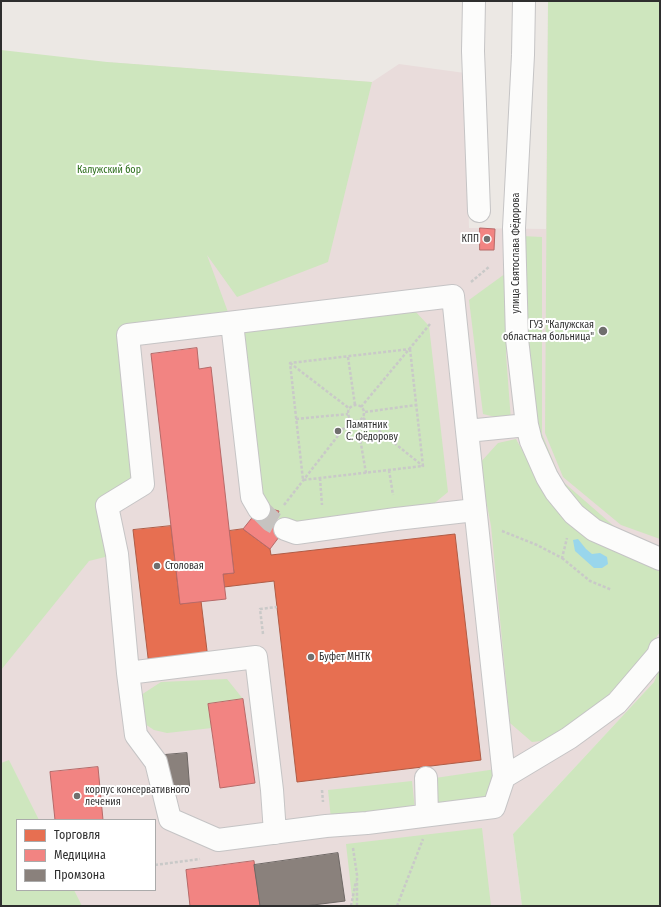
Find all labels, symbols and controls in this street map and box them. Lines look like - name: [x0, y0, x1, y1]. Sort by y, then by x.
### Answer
- park label: Калужский бор: [77, 164, 141, 176]
- street label: улица Святослава Фёдорова: [510, 193, 522, 313]
- place label: КПП: [462, 233, 479, 245]
- marker: КПП: [482, 234, 492, 244]
- place label: ГУЗ "Калужская областная больница": [503, 319, 594, 342]
- marker: ГУЗ "Калужская областная больница": [597, 325, 609, 337]
- place label: Памятник С. Фёдорову: [346, 419, 398, 442]
- marker: Памятник С. Фёдорову: [333, 426, 343, 436]
- place label: Столовая: [165, 560, 204, 572]
- marker: Столовая: [152, 561, 162, 571]
- place label: Буфет МНТК: [319, 651, 370, 663]
- marker: Буфет МНТК: [306, 652, 316, 662]
- place label: корпус консервативного лечения: [85, 784, 190, 808]
- marker: корпус консервативного лечения: [72, 791, 82, 801]
- legend: [16, 819, 156, 891]
- text: Торговля: [54, 828, 100, 842]
- text: Медицина: [54, 848, 106, 862]
- text: Промзона: [54, 868, 105, 882]

